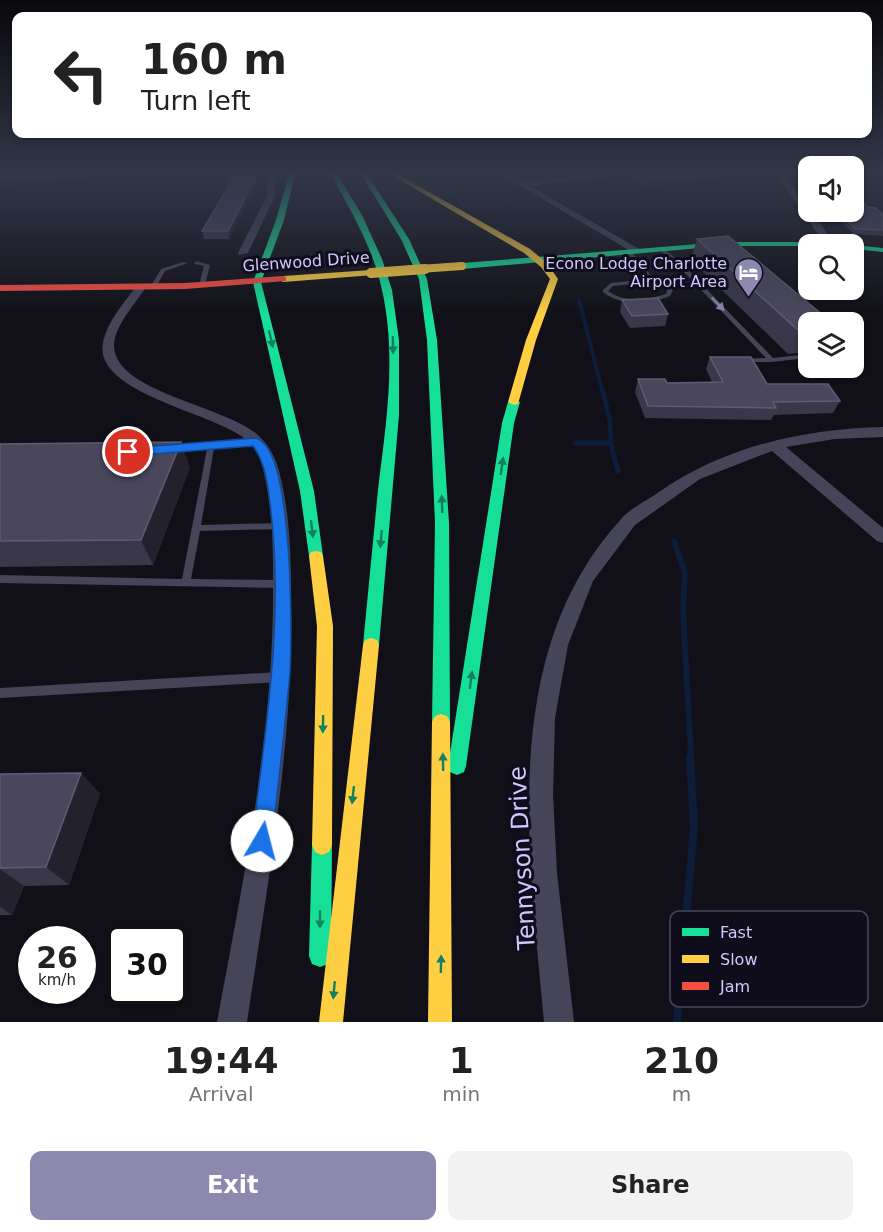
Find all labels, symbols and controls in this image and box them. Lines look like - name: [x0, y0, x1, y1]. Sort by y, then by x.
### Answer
- text: 160 m: [141, 35, 287, 84]
- icon: left: [42, 36, 120, 114]
- text: Turn left: [141, 85, 251, 116]
- map controls: [798, 156, 864, 378]
- button: sound: [798, 156, 864, 222]
- button: search: [798, 234, 864, 300]
- street label: Glenwood Drive: [242, 248, 370, 275]
- place label: Econo Lodge Charlotte Airport Area: [545, 254, 727, 291]
- hotel icon: Econo Lodge Charlotte Airport Area: [732, 256, 764, 298]
- one-way arrow: [710, 296, 724, 310]
- button: layers: [798, 312, 864, 378]
- one-way arrow: [266, 330, 276, 348]
- one-way arrow: [389, 335, 398, 354]
- pin: [102, 426, 153, 477]
- icon: arrive: [111, 435, 144, 468]
- one-way arrow: [497, 457, 506, 476]
- one-way arrow: [437, 494, 446, 513]
- one-way arrow: [307, 520, 317, 539]
- one-way arrow: [376, 529, 386, 548]
- one-way arrow: [466, 671, 475, 690]
- one-way arrow: [318, 714, 328, 733]
- one-way arrow: [438, 752, 448, 771]
- street label: Tennyson Drive: [503, 765, 541, 952]
- one-way arrow: [349, 786, 358, 805]
- position arrow: [230, 809, 294, 873]
- one-way arrow: [315, 909, 325, 928]
- legend: [670, 911, 868, 1007]
- text: Fast: [720, 923, 752, 942]
- speed limit sign: 30: [108, 926, 186, 1004]
- text: 26: [36, 940, 78, 975]
- text: Slow: [720, 950, 757, 969]
- one-way arrow: [436, 954, 446, 973]
- text: km/h: [38, 971, 76, 989]
- text: Jam: [719, 977, 750, 996]
- one-way arrow: [329, 980, 339, 999]
- text: 19:44: [164, 1040, 278, 1081]
- text: 1: [449, 1040, 474, 1081]
- text: 210: [644, 1040, 719, 1081]
- text: Arrival: [189, 1082, 254, 1106]
- text: min: [442, 1082, 480, 1106]
- text: m: [672, 1082, 691, 1106]
- button: Exit: [30, 1151, 436, 1220]
- button: Share: [448, 1151, 853, 1220]

